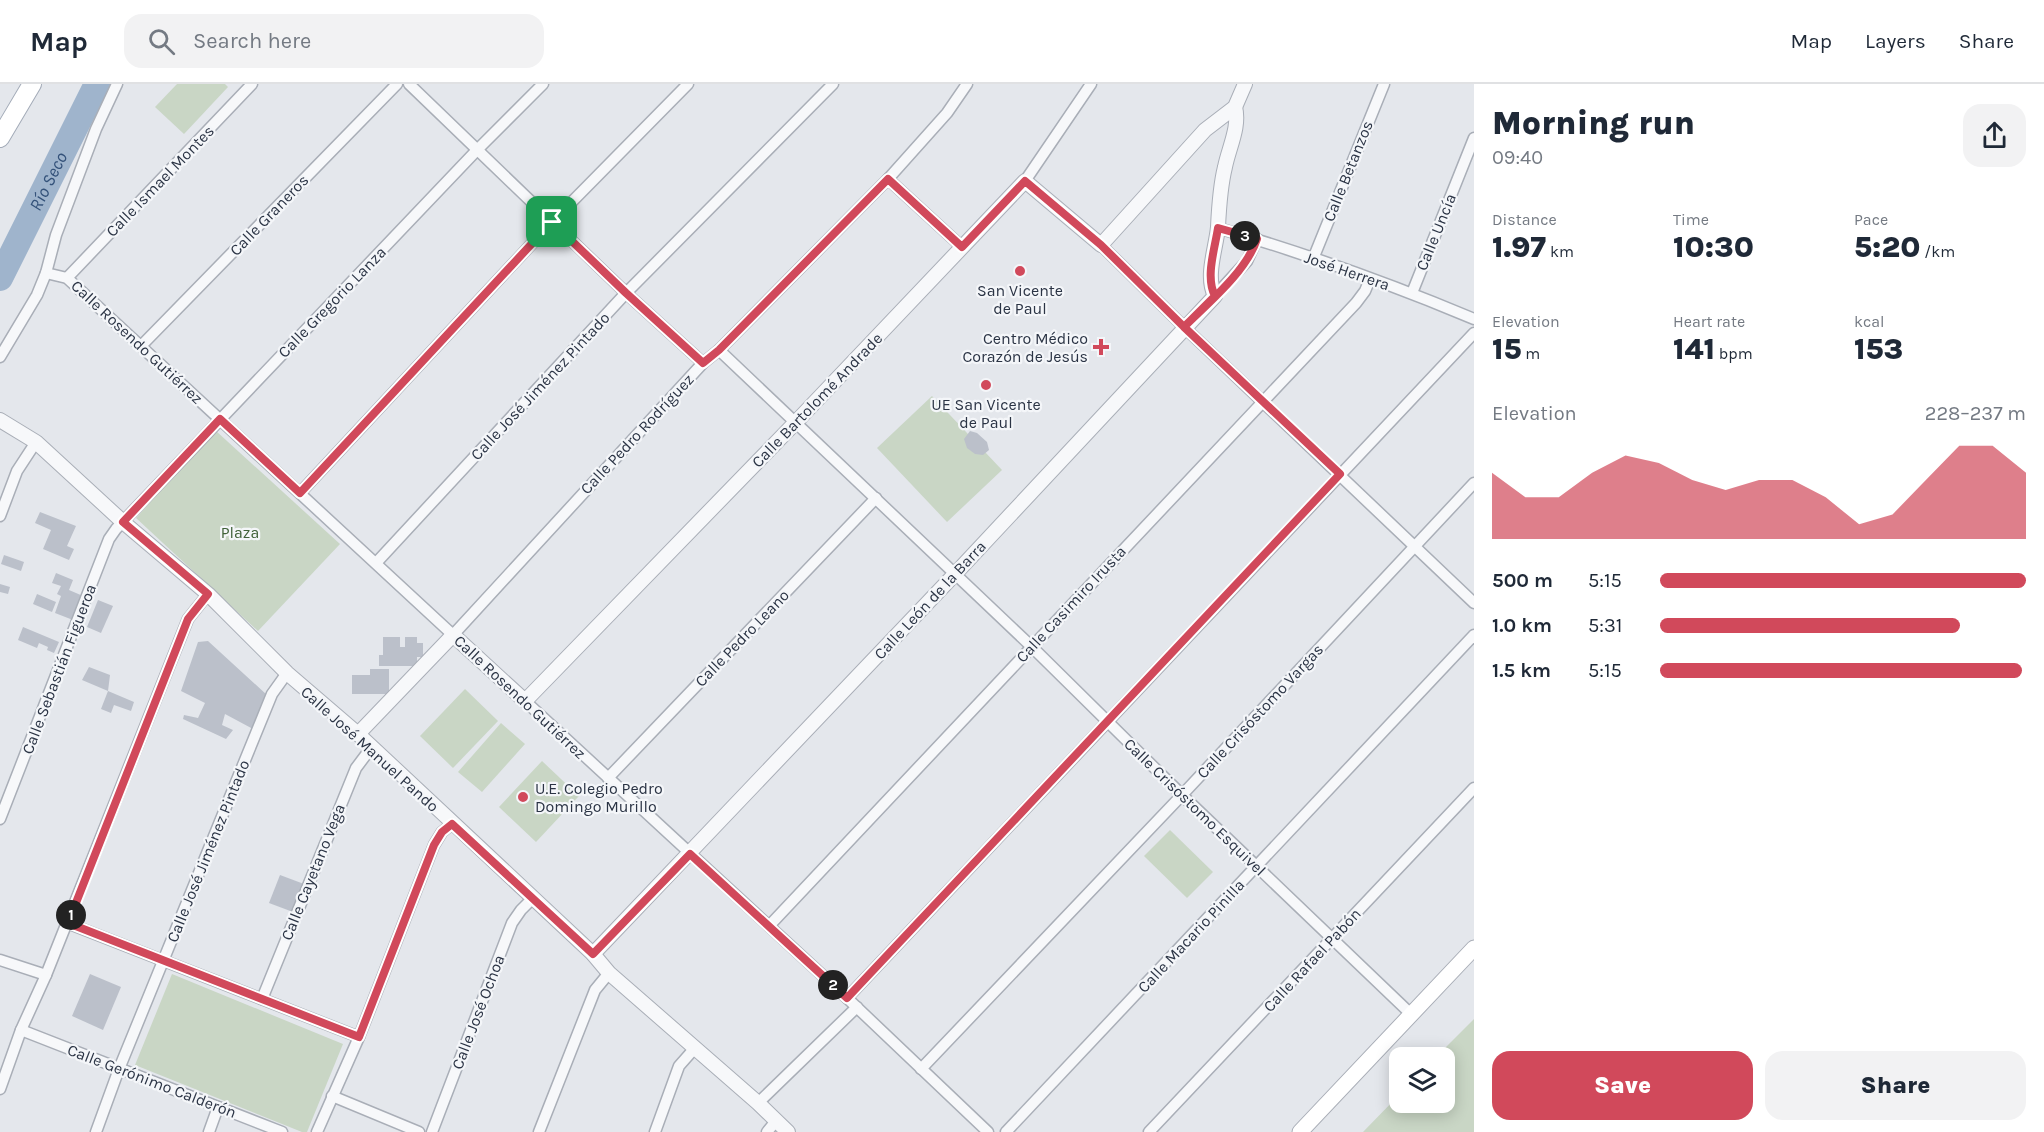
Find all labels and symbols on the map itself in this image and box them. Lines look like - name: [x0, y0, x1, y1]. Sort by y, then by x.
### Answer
- street label: Calle Betanzos: [1319, 118, 1377, 224]
- street label: Calle Ismael Montes: [102, 121, 218, 241]
- water label: Río Seco: [24, 148, 72, 214]
- street label: Calle Graneros: [226, 171, 312, 259]
- street label: Calle Uncía: [1412, 191, 1460, 273]
- pin: [526, 196, 577, 247]
- pin: 3: [1230, 221, 1260, 251]
- street label: Calle Gregorio Lanza: [274, 242, 390, 362]
- street label: José Herrera: [1302, 248, 1392, 294]
- marker: San Vicente de Paul: [1013, 264, 1027, 278]
- street label: Calle Rosendo Gutiérrez: [67, 276, 207, 408]
- place label: San Vicente de Paul: [977, 281, 1063, 318]
- street label: Calle José Jiménez Pintado: [466, 308, 614, 464]
- street label: Calle Bartolomé Andrade: [748, 329, 886, 471]
- place label: Centro Médico Corazón de Jesús: [962, 329, 1088, 366]
- marker: Centro Médico Corazón de Jesús: [1092, 338, 1110, 356]
- street label: Calle Pedro Rodríguez: [576, 370, 698, 498]
- marker: UE San Vicente de Paul: [979, 378, 993, 392]
- place label: UE San Vicente de Paul: [931, 395, 1041, 432]
- park label: Plaza: [221, 523, 259, 542]
- street label: Calle León de la Barra: [870, 537, 990, 663]
- street label: Calle Casimiro Irusta: [1012, 542, 1130, 666]
- street label: Calle Sebastián Figueroa: [18, 581, 100, 757]
- street label: Calle Pedro Leano: [691, 586, 793, 690]
- street label: Calle Rosendo Gutiérrez: [450, 631, 590, 763]
- street label: Calle Crisóstomo Vargas: [1193, 640, 1327, 782]
- street label: Calle José Manuel Pando: [297, 682, 443, 816]
- street label: Calle Crisóstomo Esquivel: [1120, 734, 1270, 880]
- street label: Calle José Jiménez Pintado: [163, 757, 253, 945]
- place label: U.E. Colegio Pedro Domingo Murillo: [535, 779, 663, 816]
- marker: U.E. Colegio Pedro Domingo Murillo: [516, 790, 530, 804]
- street label: Calle Cayetano Vega: [277, 801, 349, 943]
- street label: Calle Macario Pinilla: [1134, 875, 1248, 997]
- pin: 1: [56, 900, 86, 930]
- street label: Calle Rafael Pabón: [1259, 904, 1365, 1016]
- street label: Calle José Ochoa: [447, 952, 509, 1072]
- pin: 2: [818, 970, 848, 1000]
- street label: Calle Gerónimo Calderón: [65, 1040, 239, 1122]

